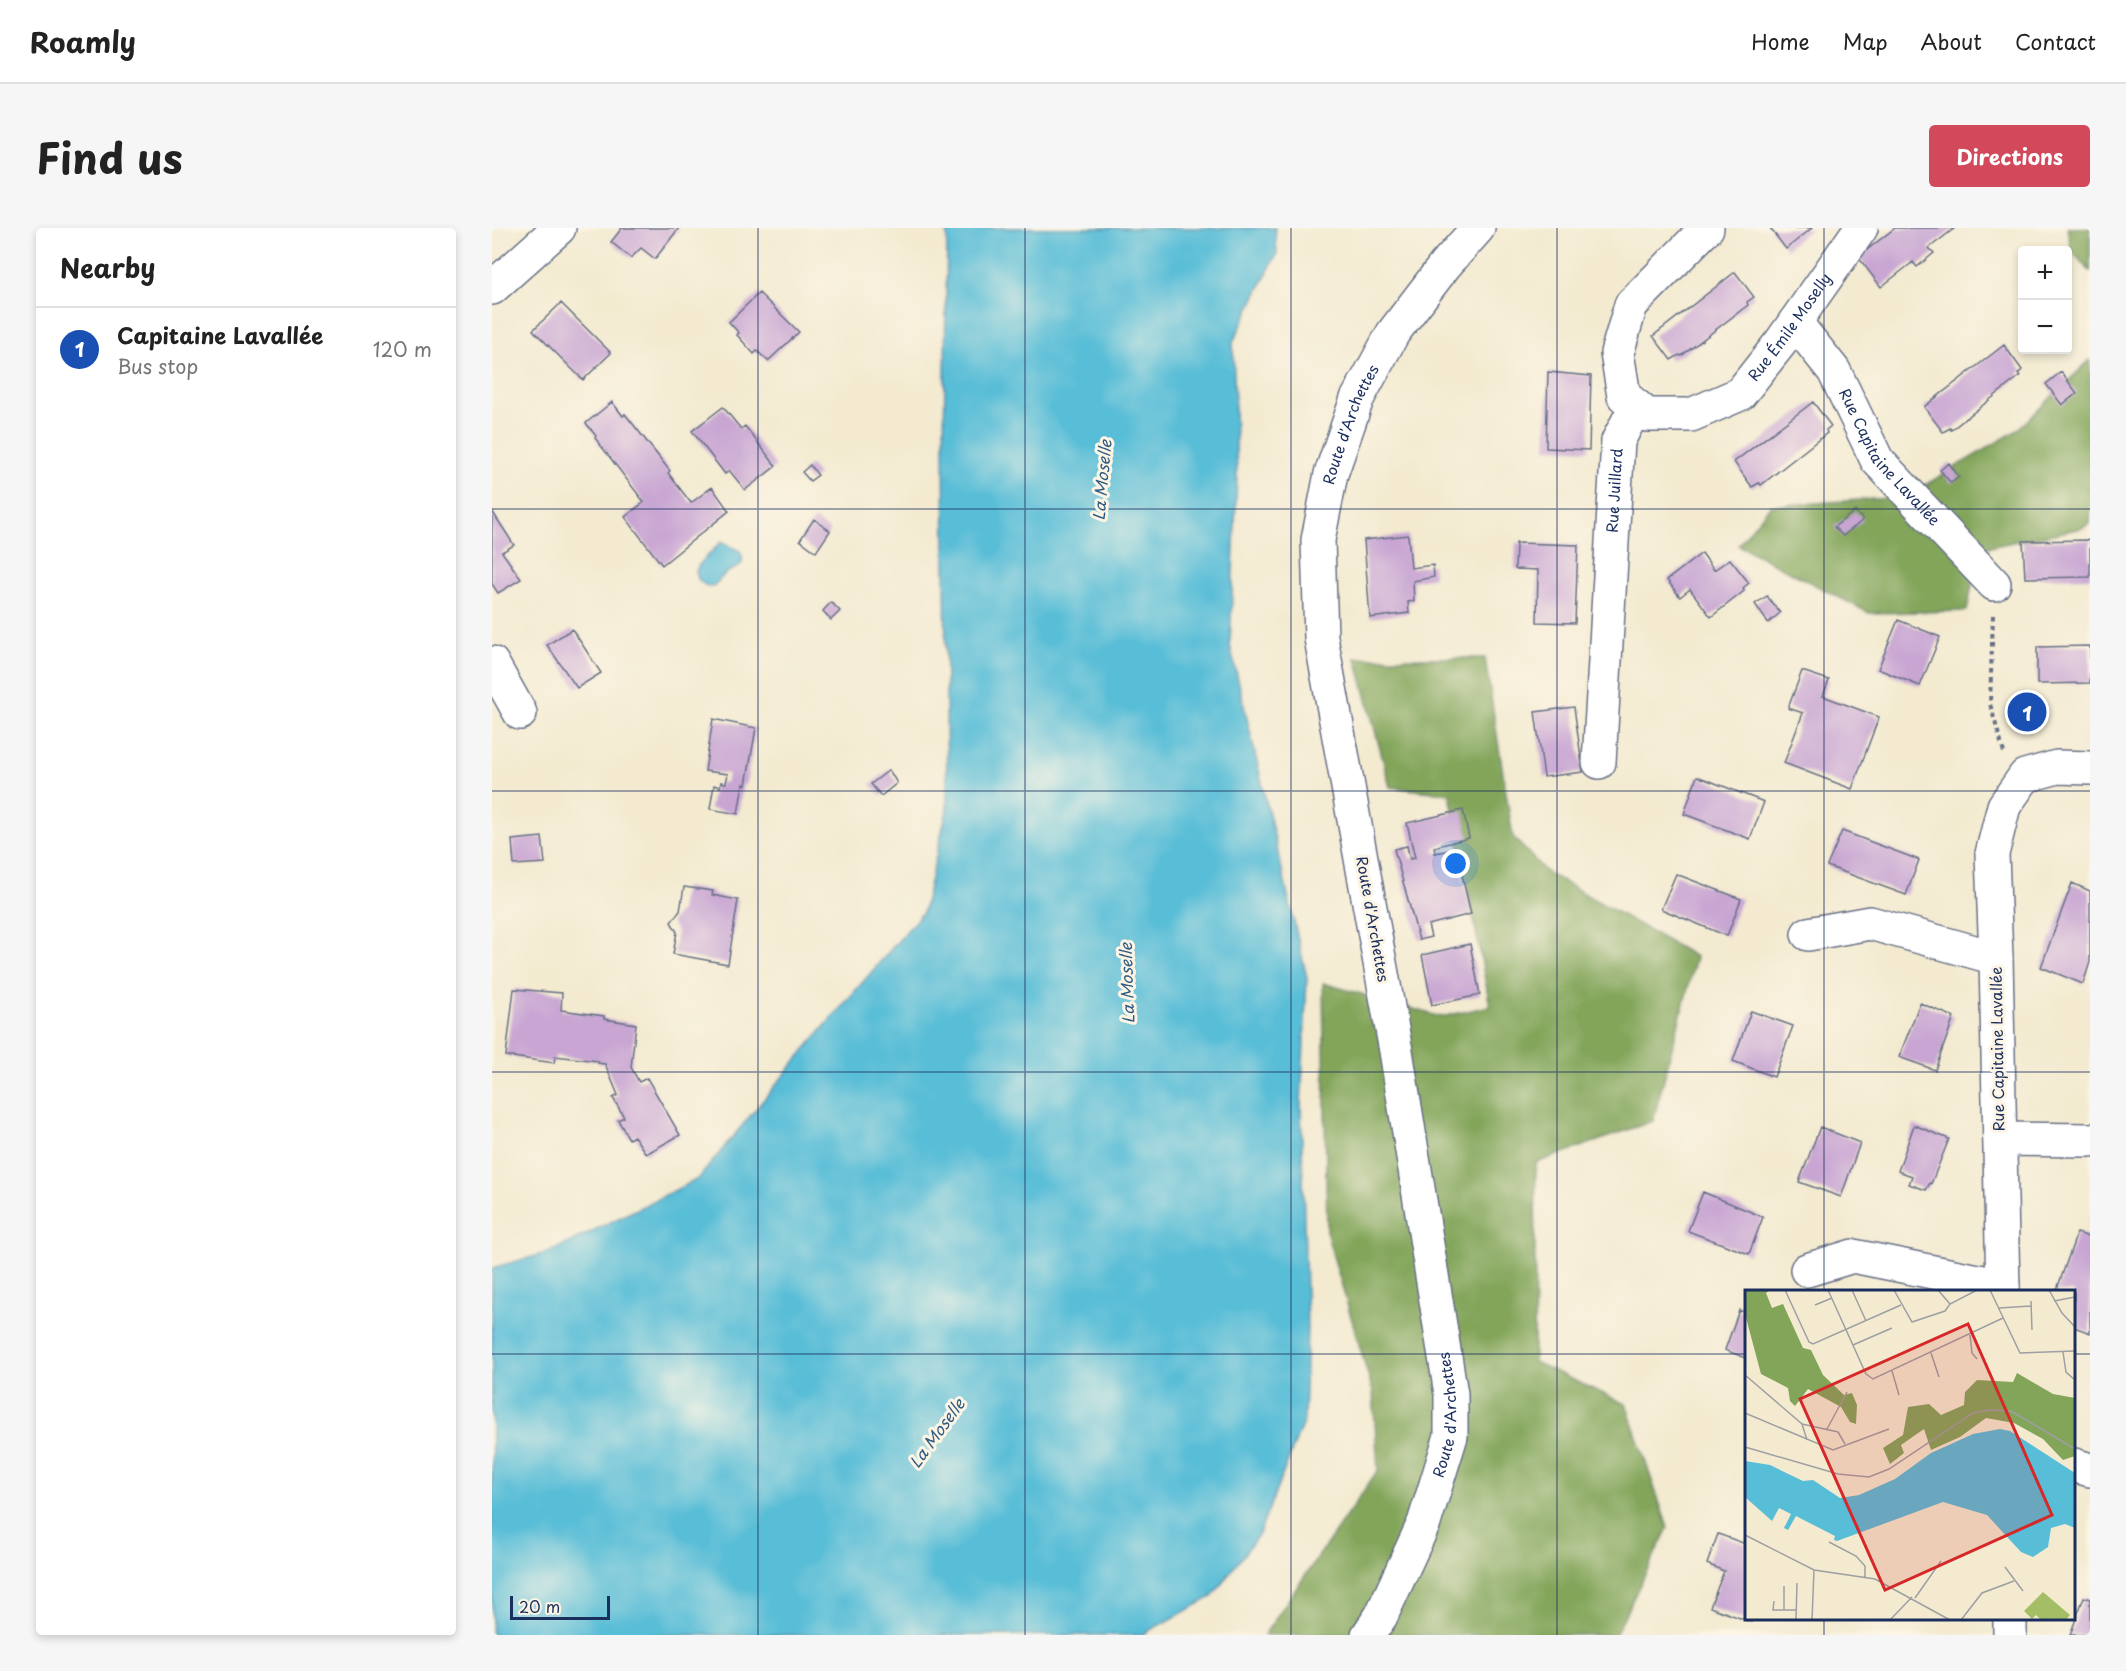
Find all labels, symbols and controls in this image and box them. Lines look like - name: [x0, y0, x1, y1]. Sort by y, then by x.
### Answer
- text: Roamly: [30, 20, 136, 63]
- text: Home: [1751, 25, 1810, 57]
- text: Map: [1843, 25, 1888, 57]
- text: About: [1921, 25, 1982, 57]
- text: Contact: [2015, 25, 2096, 57]
- text: Find us: [36, 125, 183, 188]
- button: Directions: [1929, 125, 2090, 187]
- map controls: [2018, 246, 2072, 354]
- button: +: [2018, 246, 2072, 300]
- text: Nearby: [60, 248, 155, 287]
- street label: Rue Émile Moselly: [1742, 268, 1836, 385]
- button: −: [2018, 300, 2072, 354]
- text: Capitaine Lavallée: [117, 318, 323, 351]
- text: 1: [75, 334, 84, 364]
- text: 120 m: [373, 334, 432, 364]
- text: Bus stop: [117, 351, 198, 381]
- street label: Route d'Archettes: [1316, 360, 1384, 486]
- street label: Rue Capitaine Lavallée: [1834, 384, 1946, 530]
- water label: La Moselle: [1086, 437, 1117, 521]
- street label: Rue Juillard: [1600, 447, 1628, 533]
- pin: 1: [2008, 690, 2047, 734]
- your location: [1441, 849, 1470, 878]
- street label: Route d'Archettes: [1351, 854, 1396, 983]
- water label: La Moselle: [1113, 941, 1139, 1024]
- street label: Rue Capitaine Lavallée: [1984, 966, 2009, 1132]
- inset map: [1745, 1290, 2075, 1620]
- street label: Route d'Archettes: [1426, 1351, 1461, 1480]
- water label: La Moselle: [903, 1392, 970, 1472]
- scale bar: [510, 1593, 610, 1620]
- text: 20 m: [519, 1594, 560, 1618]

